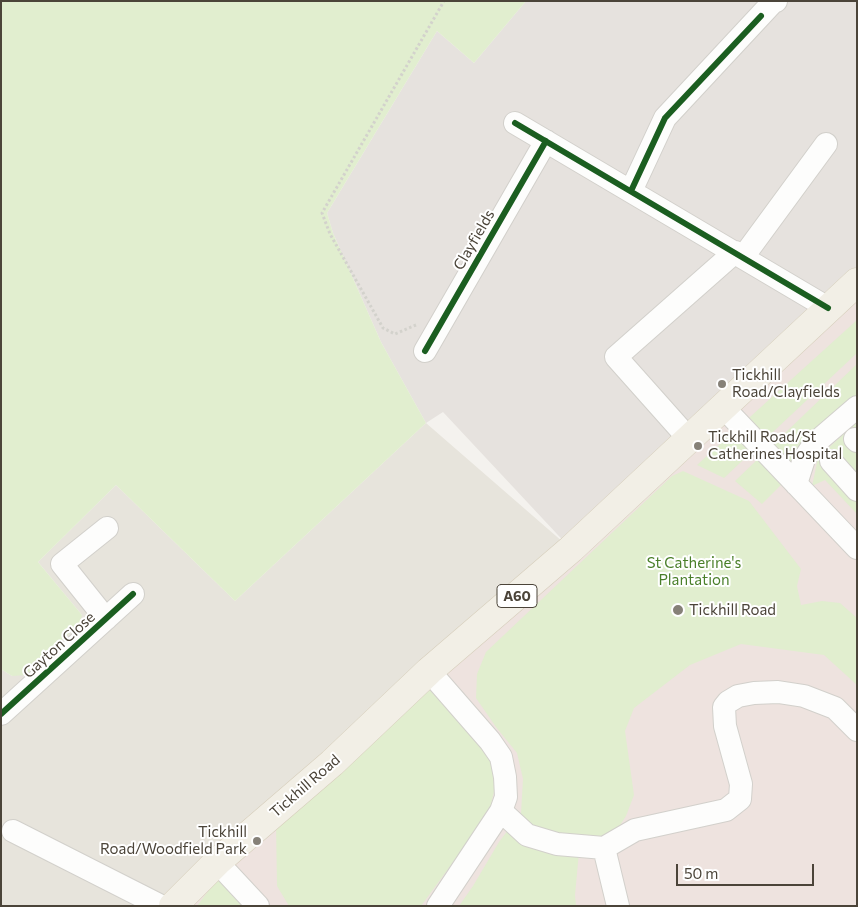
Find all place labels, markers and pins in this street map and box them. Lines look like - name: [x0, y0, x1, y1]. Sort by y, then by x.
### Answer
- place label: Tickhill Road/Clayfields: [732, 366, 840, 401]
- marker: Tickhill Road/Clayfields: [716, 378, 728, 390]
- place label: Tickhill Road/St Catherines Hospital: [708, 428, 842, 463]
- marker: Tickhill Road/St Catherines Hospital: [692, 440, 704, 452]
- place label: Tickhill Road: [689, 601, 776, 619]
- marker: Tickhill Road: [671, 603, 685, 617]
- place label: Tickhill Road/Woodfield Park: [100, 823, 247, 858]
- marker: Tickhill Road/Woodfield Park: [251, 835, 263, 847]

